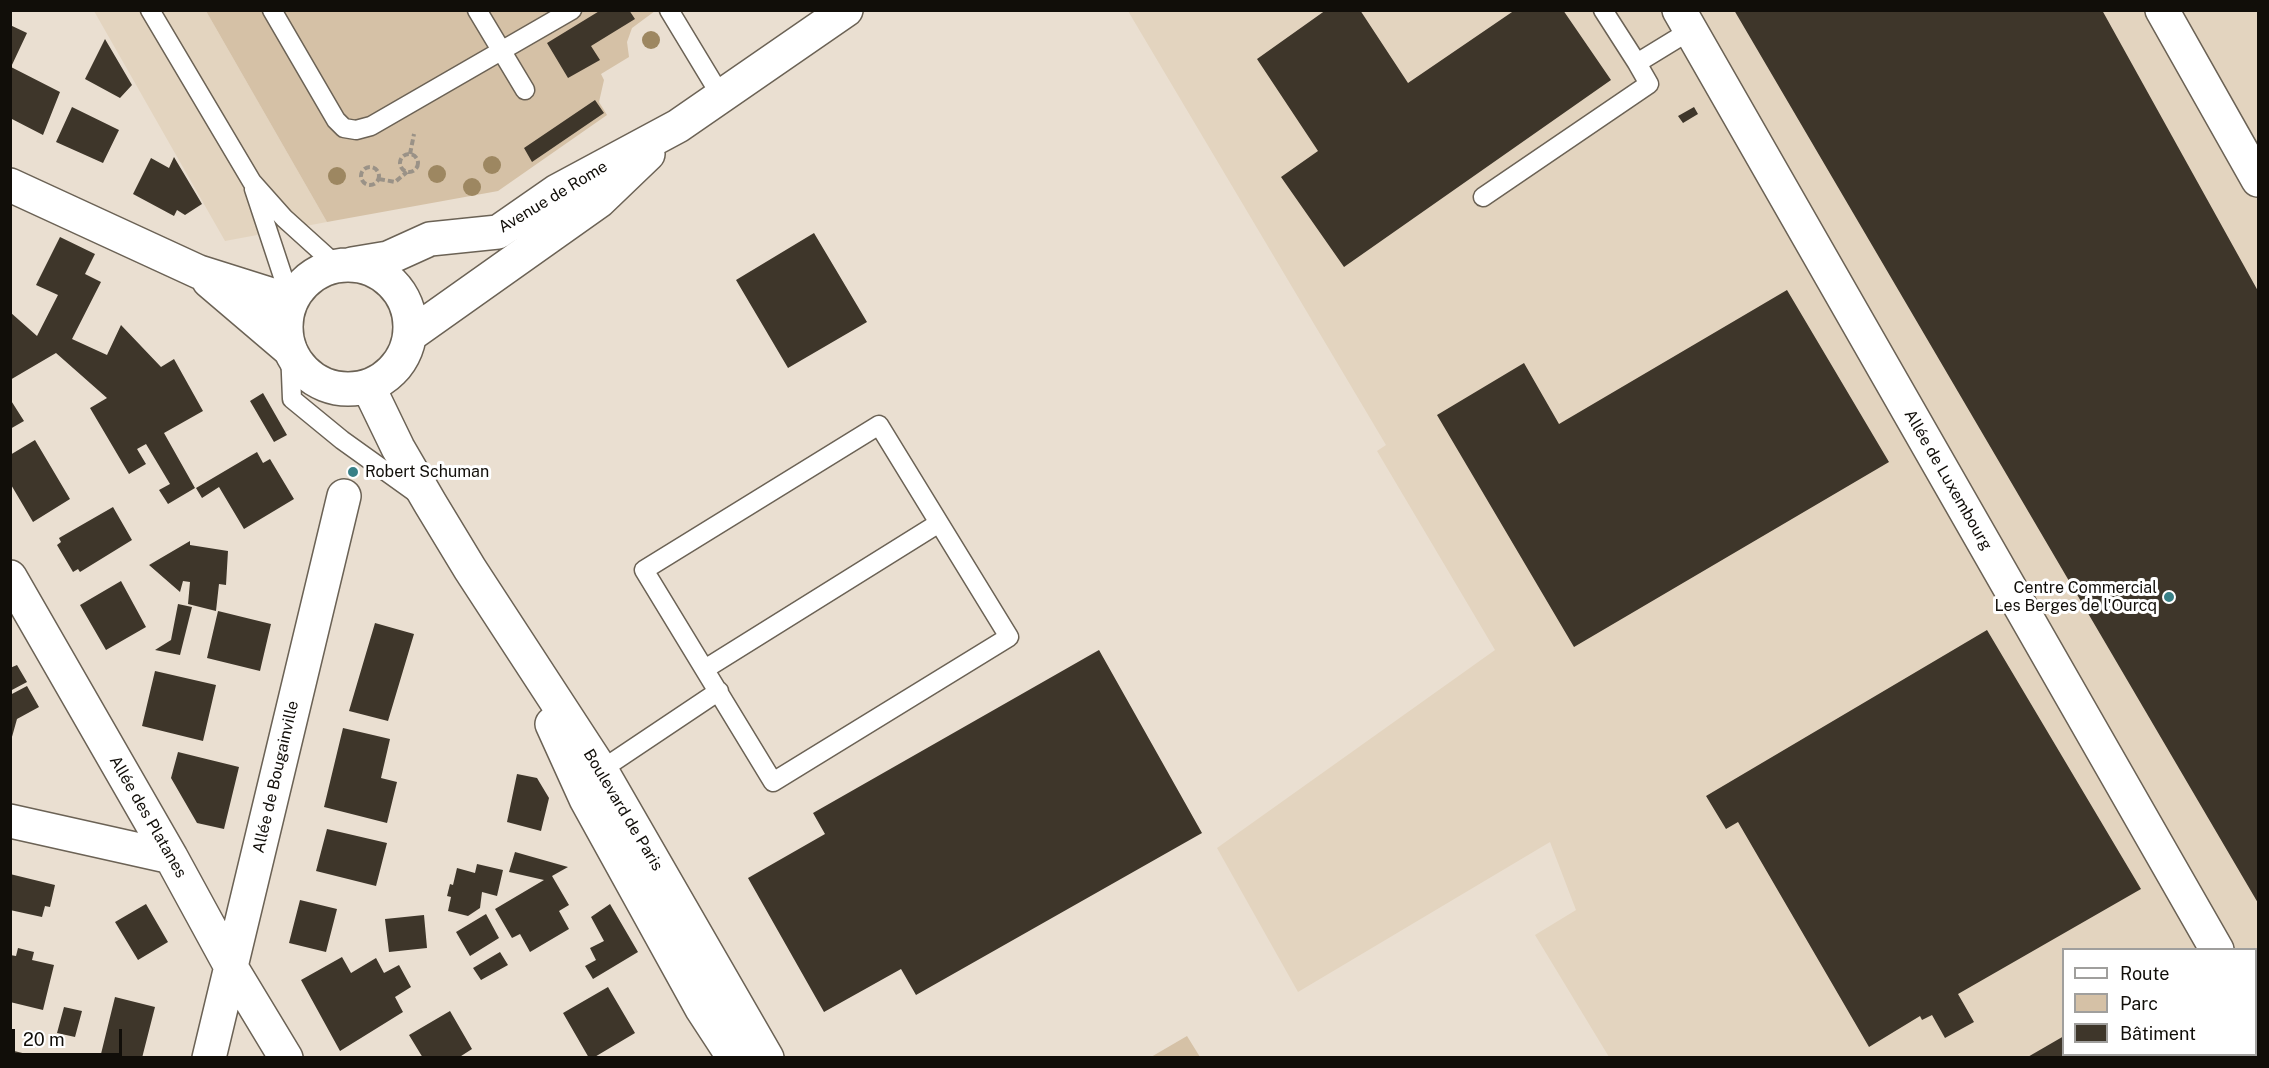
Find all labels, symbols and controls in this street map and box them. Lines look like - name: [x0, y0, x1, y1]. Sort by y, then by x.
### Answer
- street label: Avenue de Rome: [495, 157, 611, 237]
- street label: Allée de Luxembourg: [1900, 406, 1996, 554]
- place label: Robert Schuman: [365, 462, 489, 482]
- marker: Robert Schuman: [346, 465, 360, 479]
- place label: Centre Commercial Les Berges de l'Ourcq: [1995, 578, 2157, 616]
- marker: Centre Commercial Les Berges de l'Ourcq: [2162, 590, 2176, 604]
- street label: Allée de Bougainville: [249, 699, 303, 855]
- street label: Boulevard de Paris: [579, 746, 667, 874]
- street label: Allée des Platanes: [105, 753, 191, 881]
- legend: [2062, 948, 2257, 1056]
- text: Route: [2120, 963, 2169, 984]
- text: Parc: [2120, 993, 2158, 1014]
- scale bar: [15, 1017, 124, 1055]
- text: Bâtiment: [2120, 1023, 2196, 1044]
- text: 20 m: [23, 1029, 65, 1050]

